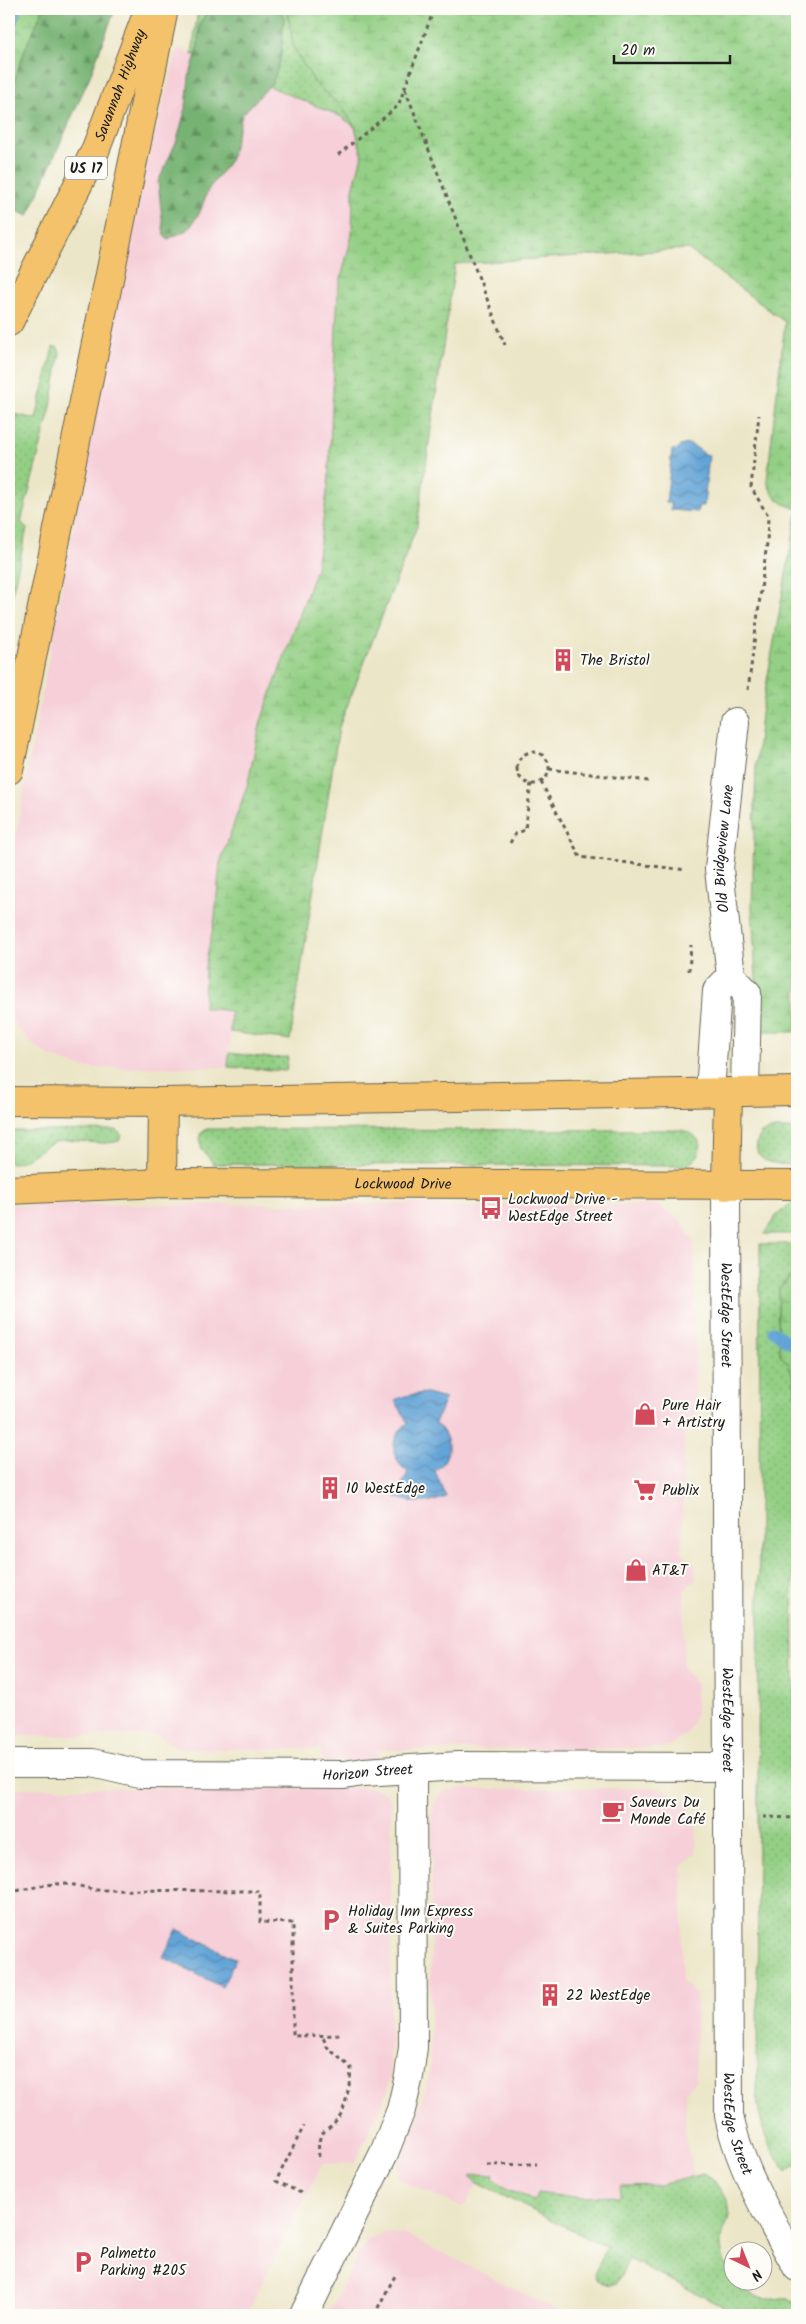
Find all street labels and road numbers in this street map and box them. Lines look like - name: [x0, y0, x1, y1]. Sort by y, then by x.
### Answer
- street label: Savannah Highway: [89, 25, 154, 145]
- road number: US 17: [65, 156, 107, 180]
- street label: Old Bridgeview Lane: [708, 783, 741, 914]
- street label: Lockwood Drive: [354, 1173, 452, 1197]
- street label: WestEdge Street: [713, 1262, 738, 1368]
- street label: WestEdge Street: [715, 1667, 739, 1773]
- street label: Horizon Street: [322, 1758, 414, 1788]
- street label: WestEdge Street: [716, 2072, 759, 2180]

